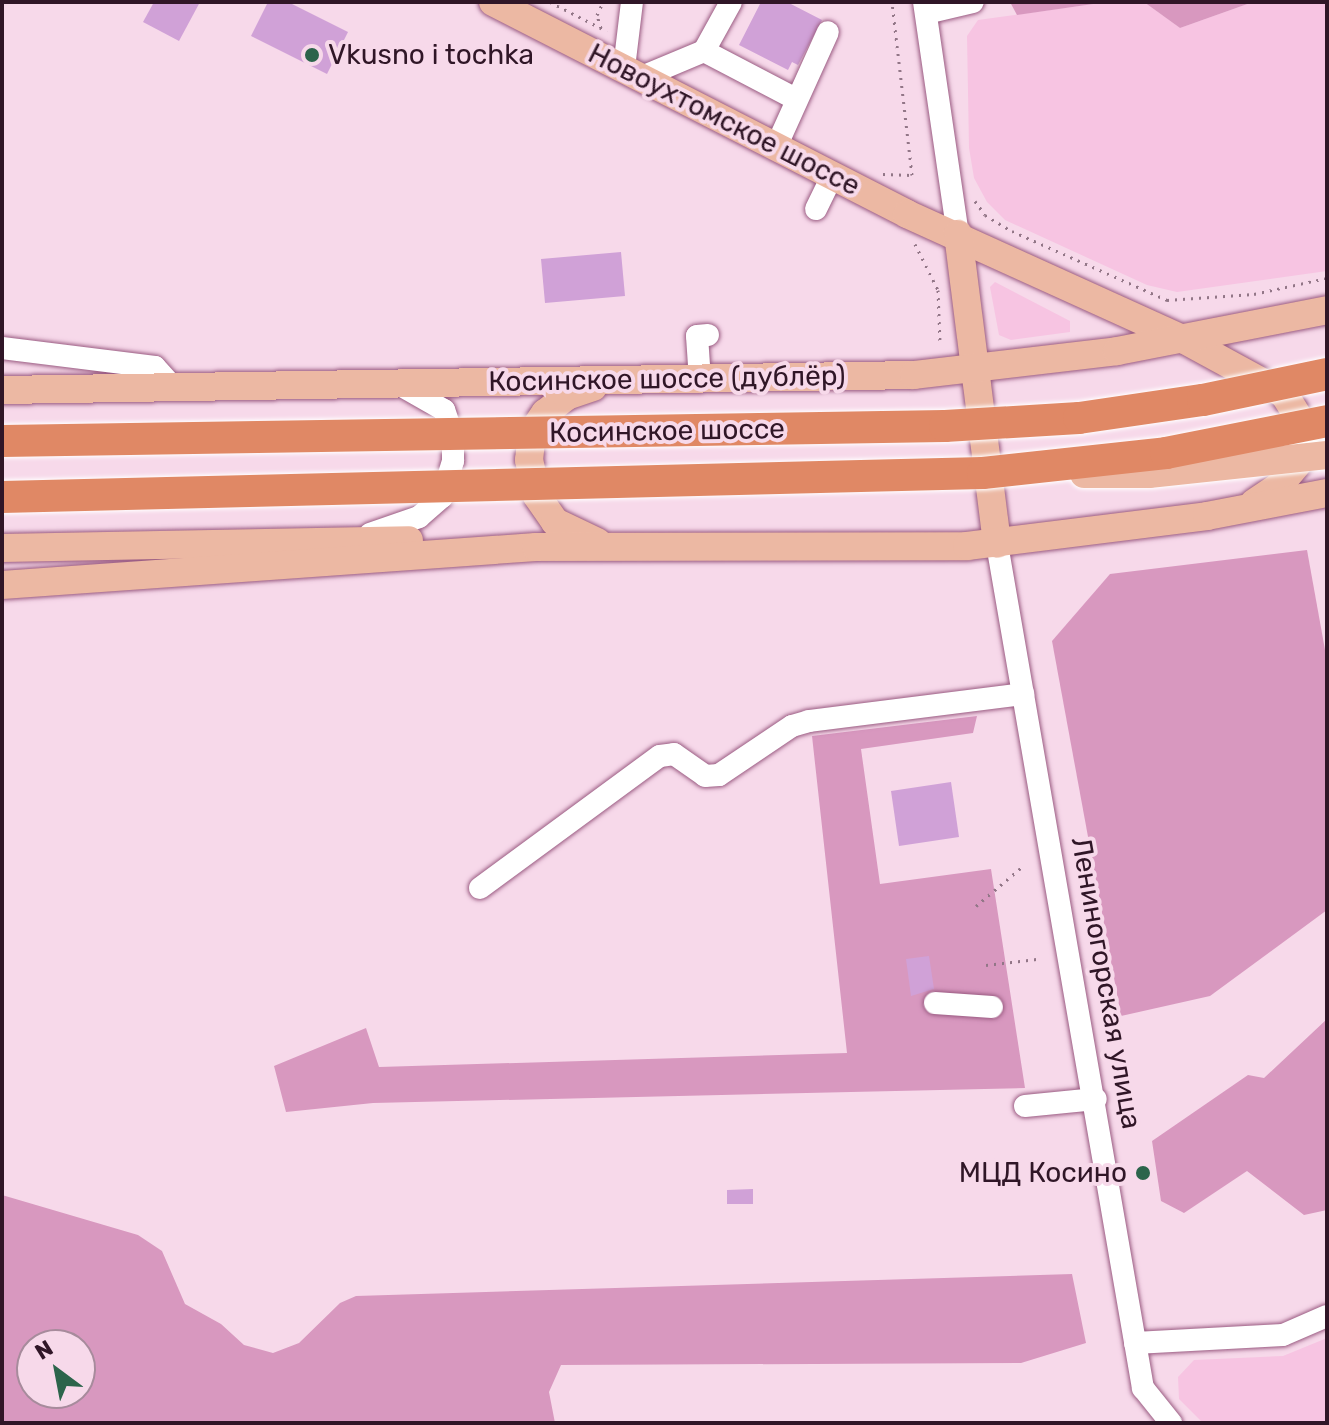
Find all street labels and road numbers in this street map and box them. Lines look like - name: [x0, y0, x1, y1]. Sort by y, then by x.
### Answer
- street label: Новоухтомское шоссе: [583, 37, 865, 203]
- street label: Косинское шоссе (дублёр): [488, 359, 846, 399]
- street label: Косинское шоссе: [549, 412, 785, 450]
- street label: Лениногорская улица: [1064, 834, 1148, 1132]

